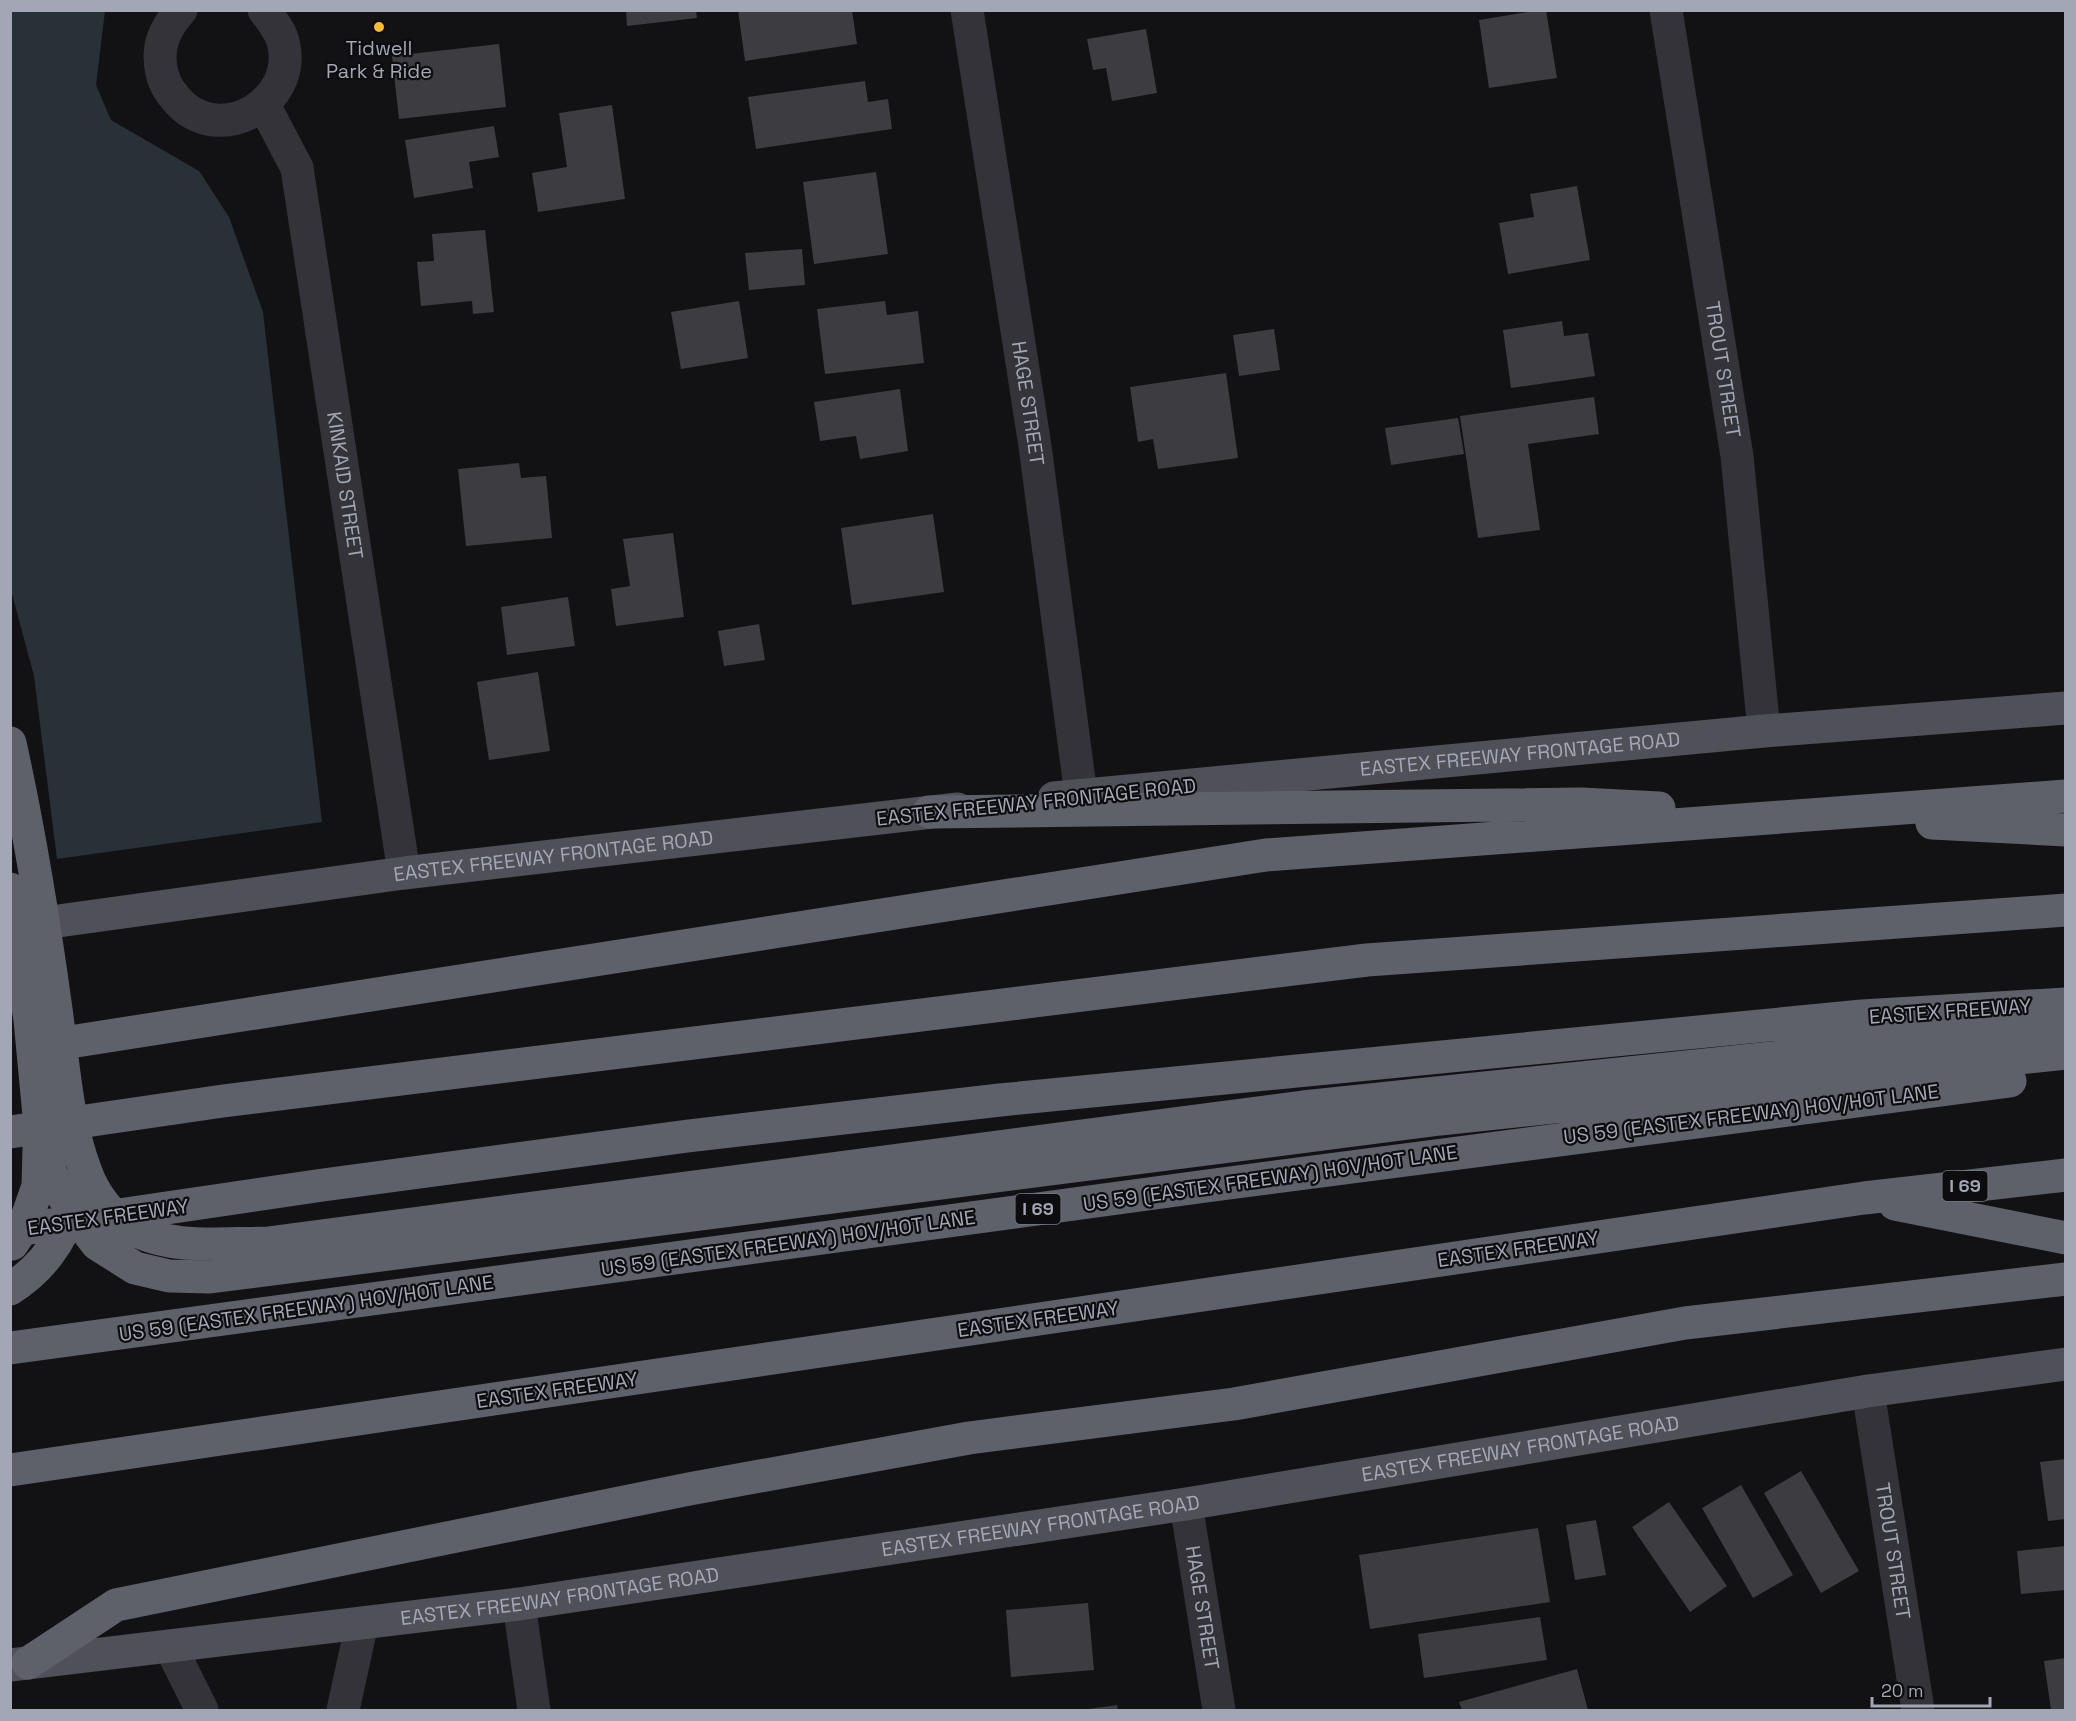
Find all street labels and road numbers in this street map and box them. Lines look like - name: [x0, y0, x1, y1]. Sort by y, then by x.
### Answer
- street label: TROUT STREET: [1700, 299, 1747, 440]
- street label: HAGE STREET: [1006, 339, 1050, 467]
- street label: KINKAID STREET: [321, 410, 369, 561]
- street label: EASTEX FREEWAY FRONTAGE ROAD: [1359, 726, 1681, 782]
- street label: EASTEX FREEWAY FRONTAGE ROAD: [875, 772, 1197, 832]
- street label: EASTEX FREEWAY FRONTAGE ROAD: [392, 824, 715, 887]
- street label: EASTEX FREEWAY: [1868, 992, 2032, 1030]
- street label: US 59 (EASTEX FREEWAY) HOV/HOT LANE: [1562, 1078, 1940, 1150]
- street label: US 59 (EASTEX FREEWAY) HOV/HOT LANE: [1081, 1139, 1459, 1217]
- road number: I 69: [1942, 1171, 1988, 1201]
- street label: EASTEX FREEWAY: [26, 1193, 190, 1241]
- road number: I 69: [1016, 1194, 1060, 1224]
- street label: US 59 (EASTEX FREEWAY) HOV/HOT LANE: [599, 1204, 977, 1282]
- street label: EASTEX FREEWAY: [1436, 1225, 1600, 1273]
- street label: US 59 (EASTEX FREEWAY) HOV/HOT LANE: [117, 1269, 495, 1347]
- street label: EASTEX FREEWAY: [956, 1295, 1120, 1343]
- street label: EASTEX FREEWAY: [475, 1366, 639, 1414]
- street label: EASTEX FREEWAY FRONTAGE ROAD: [1360, 1409, 1681, 1488]
- street label: TROUT STREET: [1870, 1481, 1917, 1621]
- street label: EASTEX FREEWAY FRONTAGE ROAD: [880, 1489, 1202, 1563]
- street label: HAGE STREET: [1180, 1544, 1225, 1672]
- street label: EASTEX FREEWAY FRONTAGE ROAD: [399, 1561, 721, 1631]

